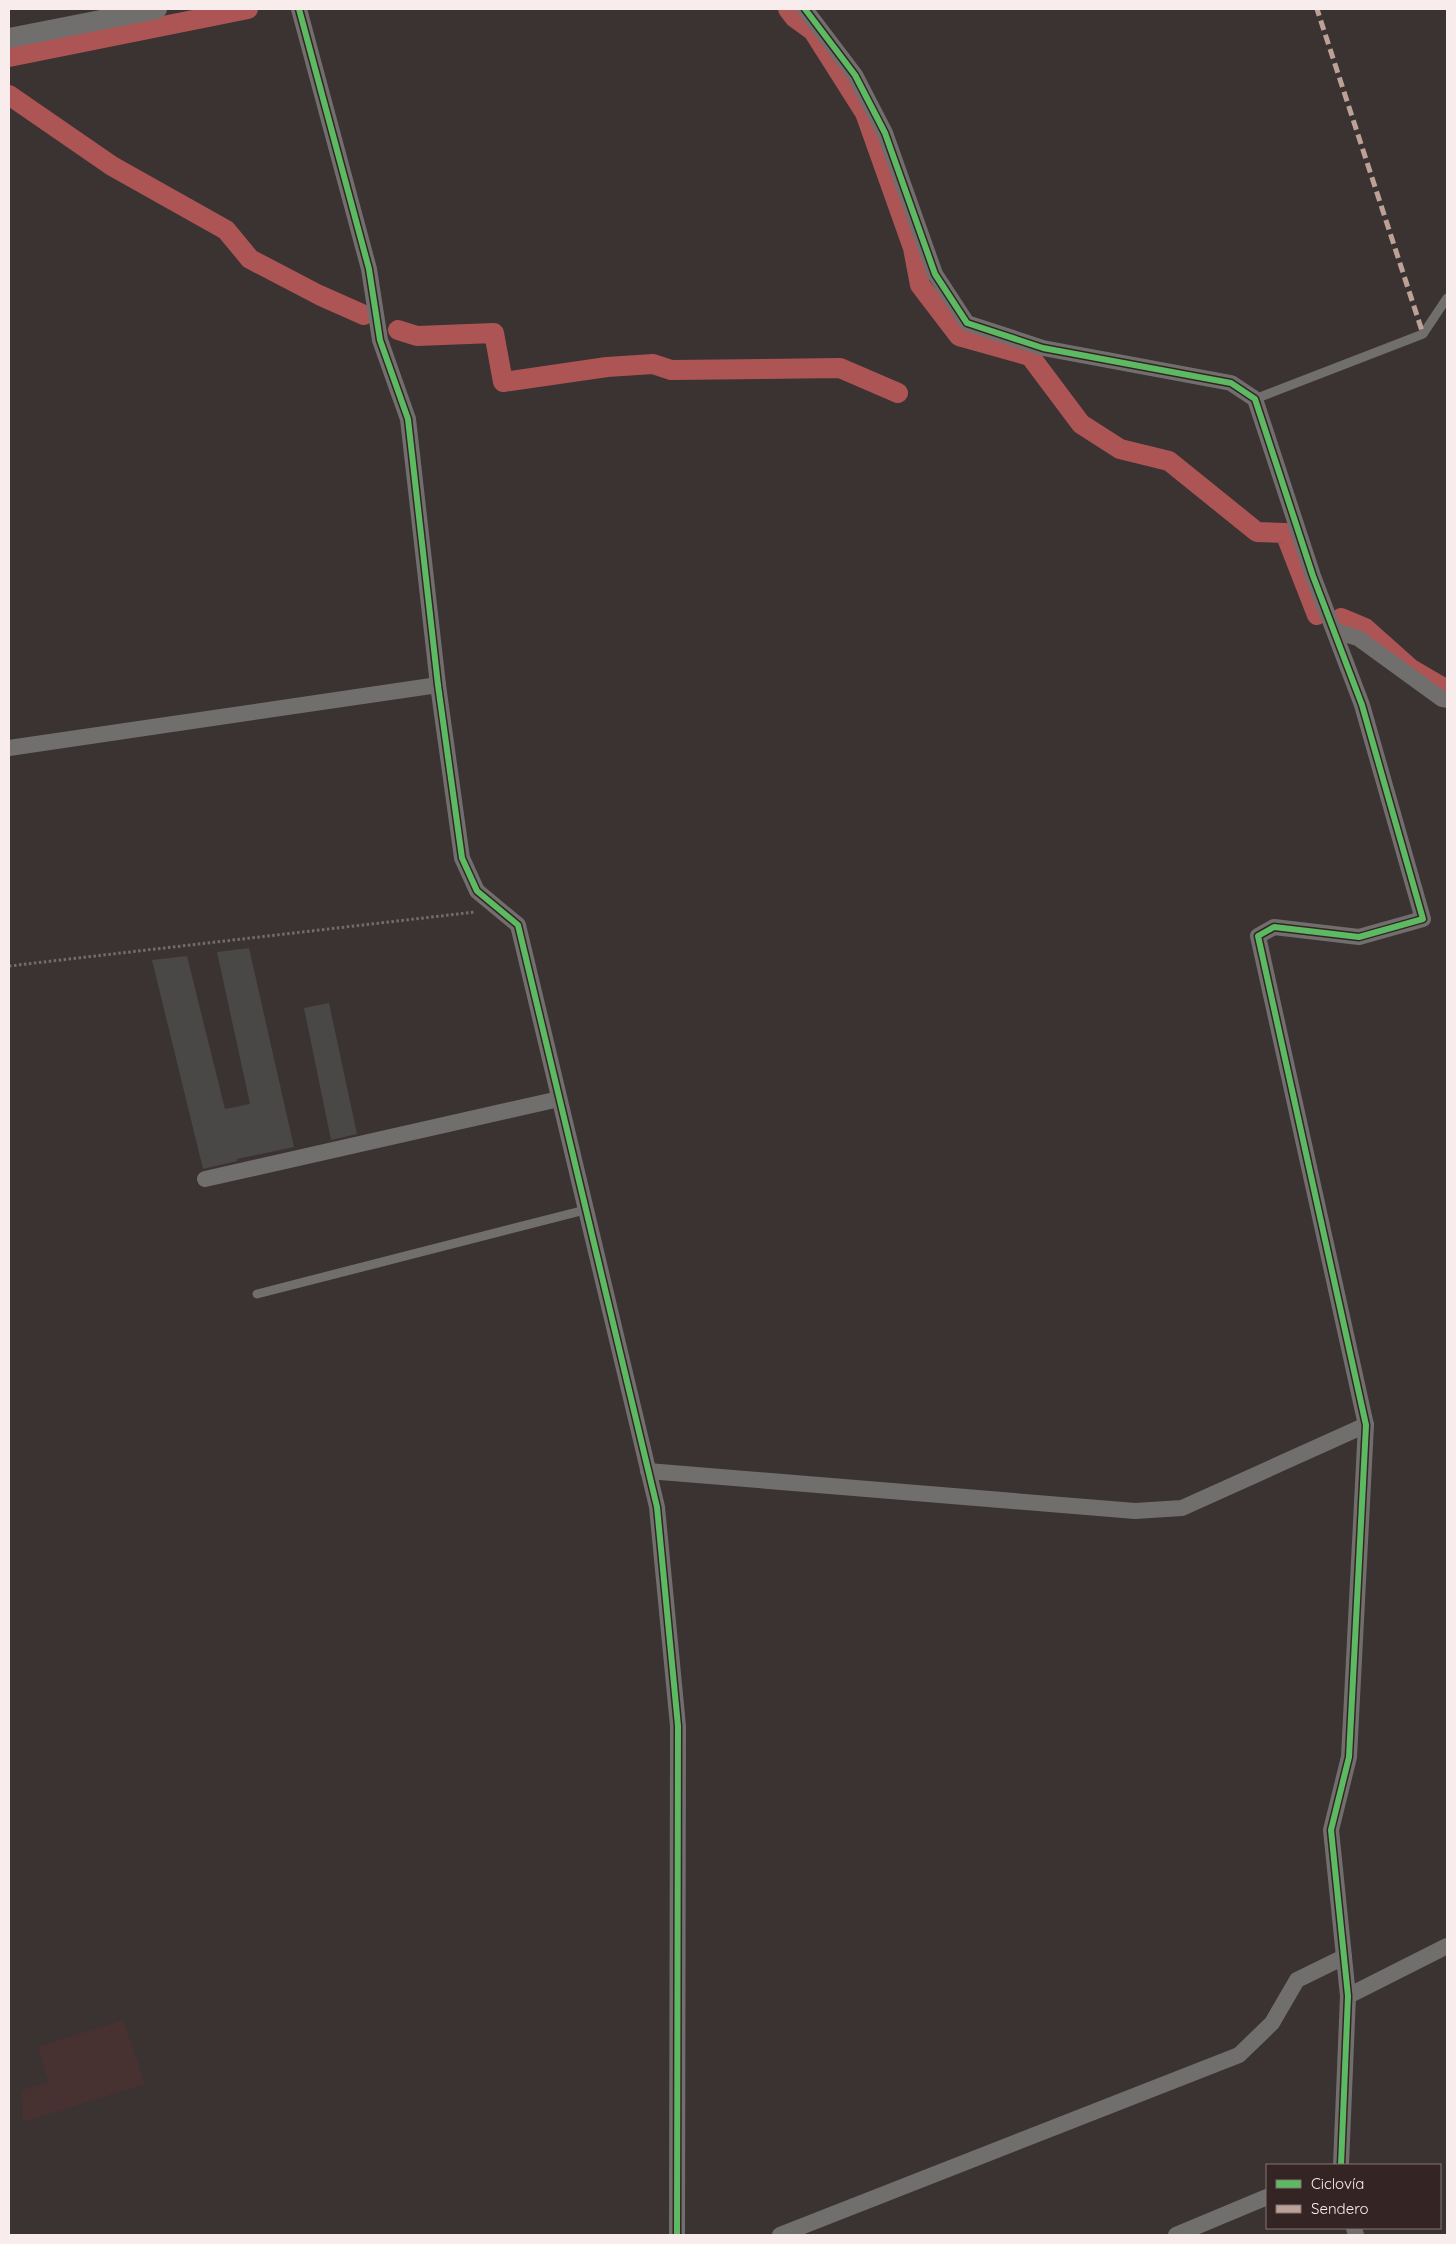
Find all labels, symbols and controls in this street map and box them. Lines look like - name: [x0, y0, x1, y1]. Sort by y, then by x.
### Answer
- legend: [1266, 2164, 1441, 2229]
- text: Ciclovía: [1311, 2174, 1364, 2193]
- text: Sendero: [1311, 2199, 1369, 2218]

